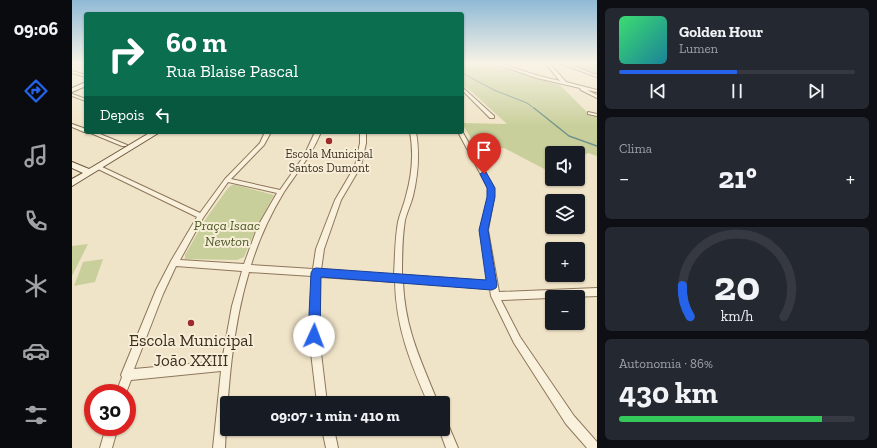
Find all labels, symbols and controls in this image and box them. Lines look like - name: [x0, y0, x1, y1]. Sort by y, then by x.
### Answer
- text: 09:06: [14, 18, 58, 40]
- text: Golden Hour: [679, 23, 763, 41]
- text: 60 m: [166, 26, 227, 59]
- icon: right: [100, 28, 152, 80]
- text: Lumen: [679, 41, 718, 56]
- text: Rua Blaise Pascal: [166, 60, 298, 82]
- icon: directions: [22, 77, 50, 105]
- icon: previous: [647, 80, 669, 102]
- icon: pause: [726, 80, 748, 102]
- icon: next: [805, 80, 827, 102]
- icon: left: [152, 104, 174, 126]
- text: Depois: [100, 106, 144, 124]
- pin: [467, 133, 501, 174]
- marker: Escola Municipal Santos Dumont: [324, 136, 334, 146]
- icon: arrive: [473, 139, 495, 161]
- text: Clima: [619, 141, 652, 156]
- icon: music: [22, 142, 50, 170]
- map controls: [545, 146, 585, 330]
- button: sound: [545, 146, 585, 186]
- place label: Escola Municipal Santos Dumont: [285, 147, 373, 175]
- text: 21°: [718, 160, 757, 196]
- text: −: [619, 165, 629, 192]
- text: +: [846, 165, 855, 192]
- button: layers: [545, 194, 585, 234]
- icon: phone: [22, 207, 50, 235]
- park label: Praça Isaac Newton: [194, 217, 260, 250]
- button: +: [545, 242, 585, 282]
- text: 20: [714, 260, 760, 310]
- icon: climate: [22, 272, 50, 300]
- button: −: [545, 290, 585, 330]
- text: km/h: [721, 307, 753, 324]
- position arrow: [293, 315, 335, 357]
- marker: Escola Municipal João XXIII: [186, 318, 196, 328]
- place label: Escola Municipal João XXIII: [129, 330, 253, 370]
- icon: car: [22, 337, 50, 365]
- text: Autonomia · 86%: [619, 356, 713, 371]
- text: 430 km: [619, 375, 718, 411]
- speed limit sign: 30: [84, 384, 136, 436]
- icon: filters: [22, 401, 50, 429]
- text: 09:07 · 1 min · 410 m: [270, 407, 400, 425]

